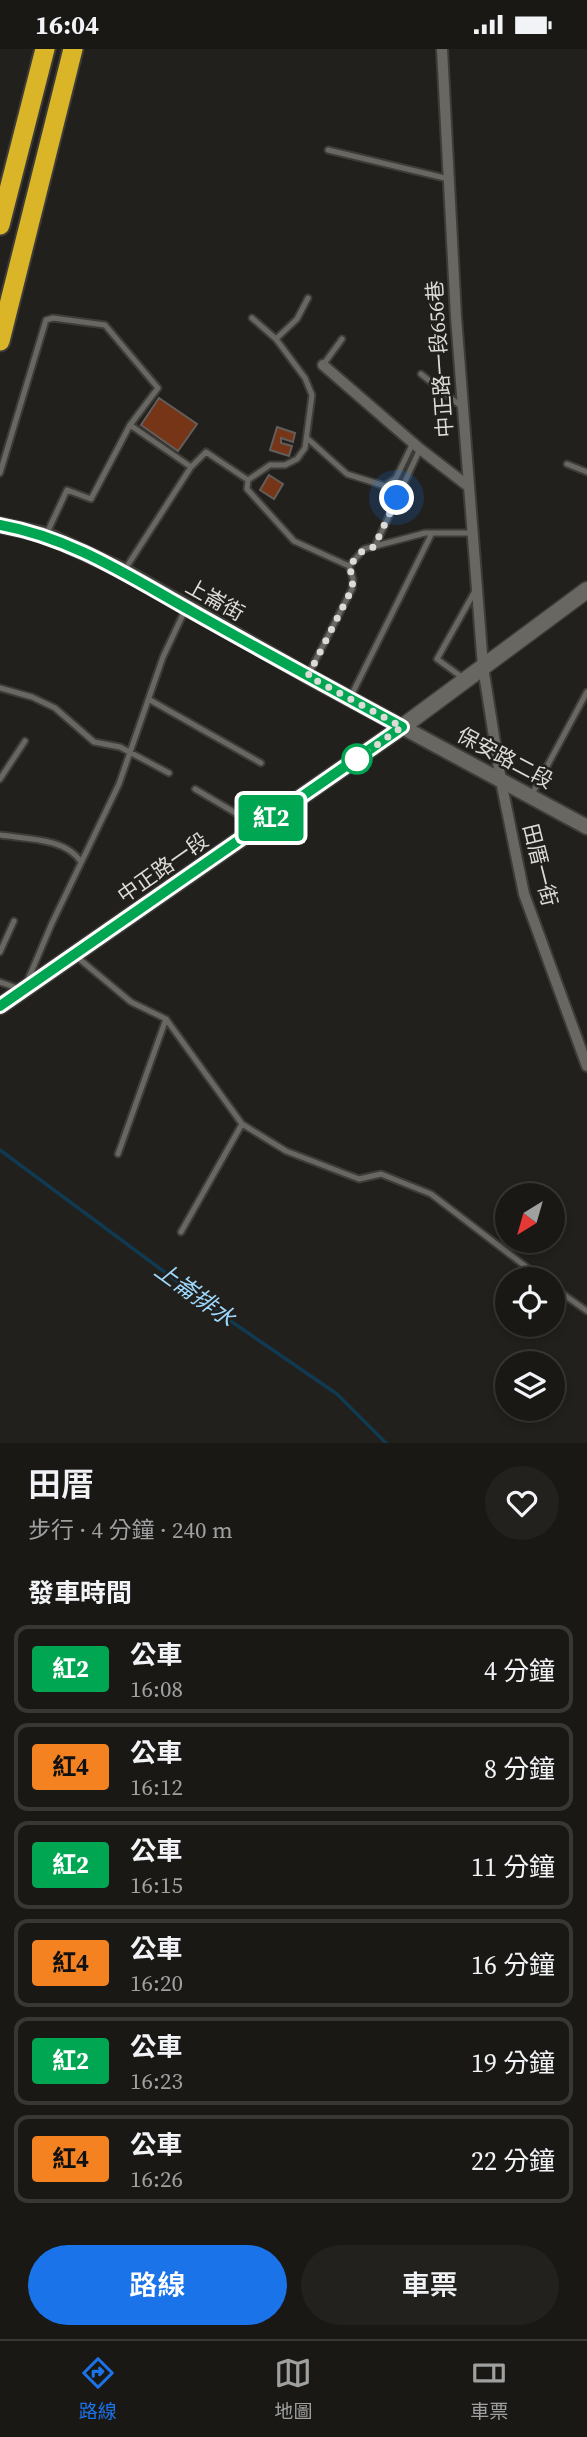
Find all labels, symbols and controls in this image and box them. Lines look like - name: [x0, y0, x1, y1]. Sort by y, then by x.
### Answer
- text: 16:04: [35, 7, 99, 43]
- street label: 中正路一段656巷: [420, 279, 459, 439]
- your location: [379, 480, 414, 515]
- street label: 上崙街: [181, 572, 250, 628]
- street label: 保安路二段: [452, 720, 558, 795]
- unlabelled marker: [342, 744, 372, 774]
- line badge: 紅2: [240, 795, 302, 841]
- text: 紅2: [252, 801, 290, 834]
- street label: 田厝一街: [516, 821, 565, 909]
- street label: 中正路一段: [111, 826, 214, 910]
- north arrow: [495, 1183, 565, 1253]
- map controls: [495, 1183, 565, 1421]
- water label: 上崙排水: [148, 1254, 242, 1335]
- button: locate: [495, 1267, 565, 1337]
- button: layers: [495, 1351, 565, 1421]
- text: 田厝: [28, 1462, 94, 1507]
- button: heart: [485, 1466, 559, 1540]
- text: 步行 · 4 分鐘 · 240 m: [28, 1514, 233, 1546]
- text: 發車時間: [28, 1575, 132, 1611]
- text: 公車: [130, 1637, 182, 1673]
- text: 紅2: [52, 1652, 89, 1685]
- text: 4 分鐘: [484, 1653, 555, 1689]
- text: 16:08: [130, 1673, 183, 1705]
- text: 公車: [130, 1735, 182, 1771]
- text: 紅4: [52, 1750, 89, 1783]
- text: 8 分鐘: [484, 1751, 555, 1787]
- text: 16:12: [130, 1771, 183, 1803]
- text: 公車: [130, 1833, 182, 1869]
- text: 紅2: [52, 1848, 89, 1881]
- text: 11 分鐘: [471, 1849, 555, 1885]
- text: 16:15: [130, 1869, 183, 1901]
- text: 公車: [130, 1931, 182, 1967]
- text: 紅4: [52, 1946, 89, 1979]
- text: 16 分鐘: [471, 1947, 555, 1983]
- text: 16:20: [130, 1967, 183, 1999]
- text: 公車: [130, 2029, 182, 2065]
- text: 紅2: [52, 2044, 89, 2077]
- text: 19 分鐘: [471, 2045, 555, 2081]
- text: 16:23: [130, 2065, 183, 2097]
- text: 公車: [130, 2127, 182, 2163]
- text: 紅4: [52, 2142, 89, 2175]
- text: 22 分鐘: [471, 2143, 555, 2179]
- text: 16:26: [130, 2163, 183, 2195]
- button: 路線: [28, 2245, 287, 2325]
- button: 車票: [301, 2245, 559, 2325]
- tab: 路線: [79, 2354, 117, 2424]
- tab: 地圖: [274, 2354, 312, 2424]
- tab: 車票: [470, 2354, 508, 2424]

